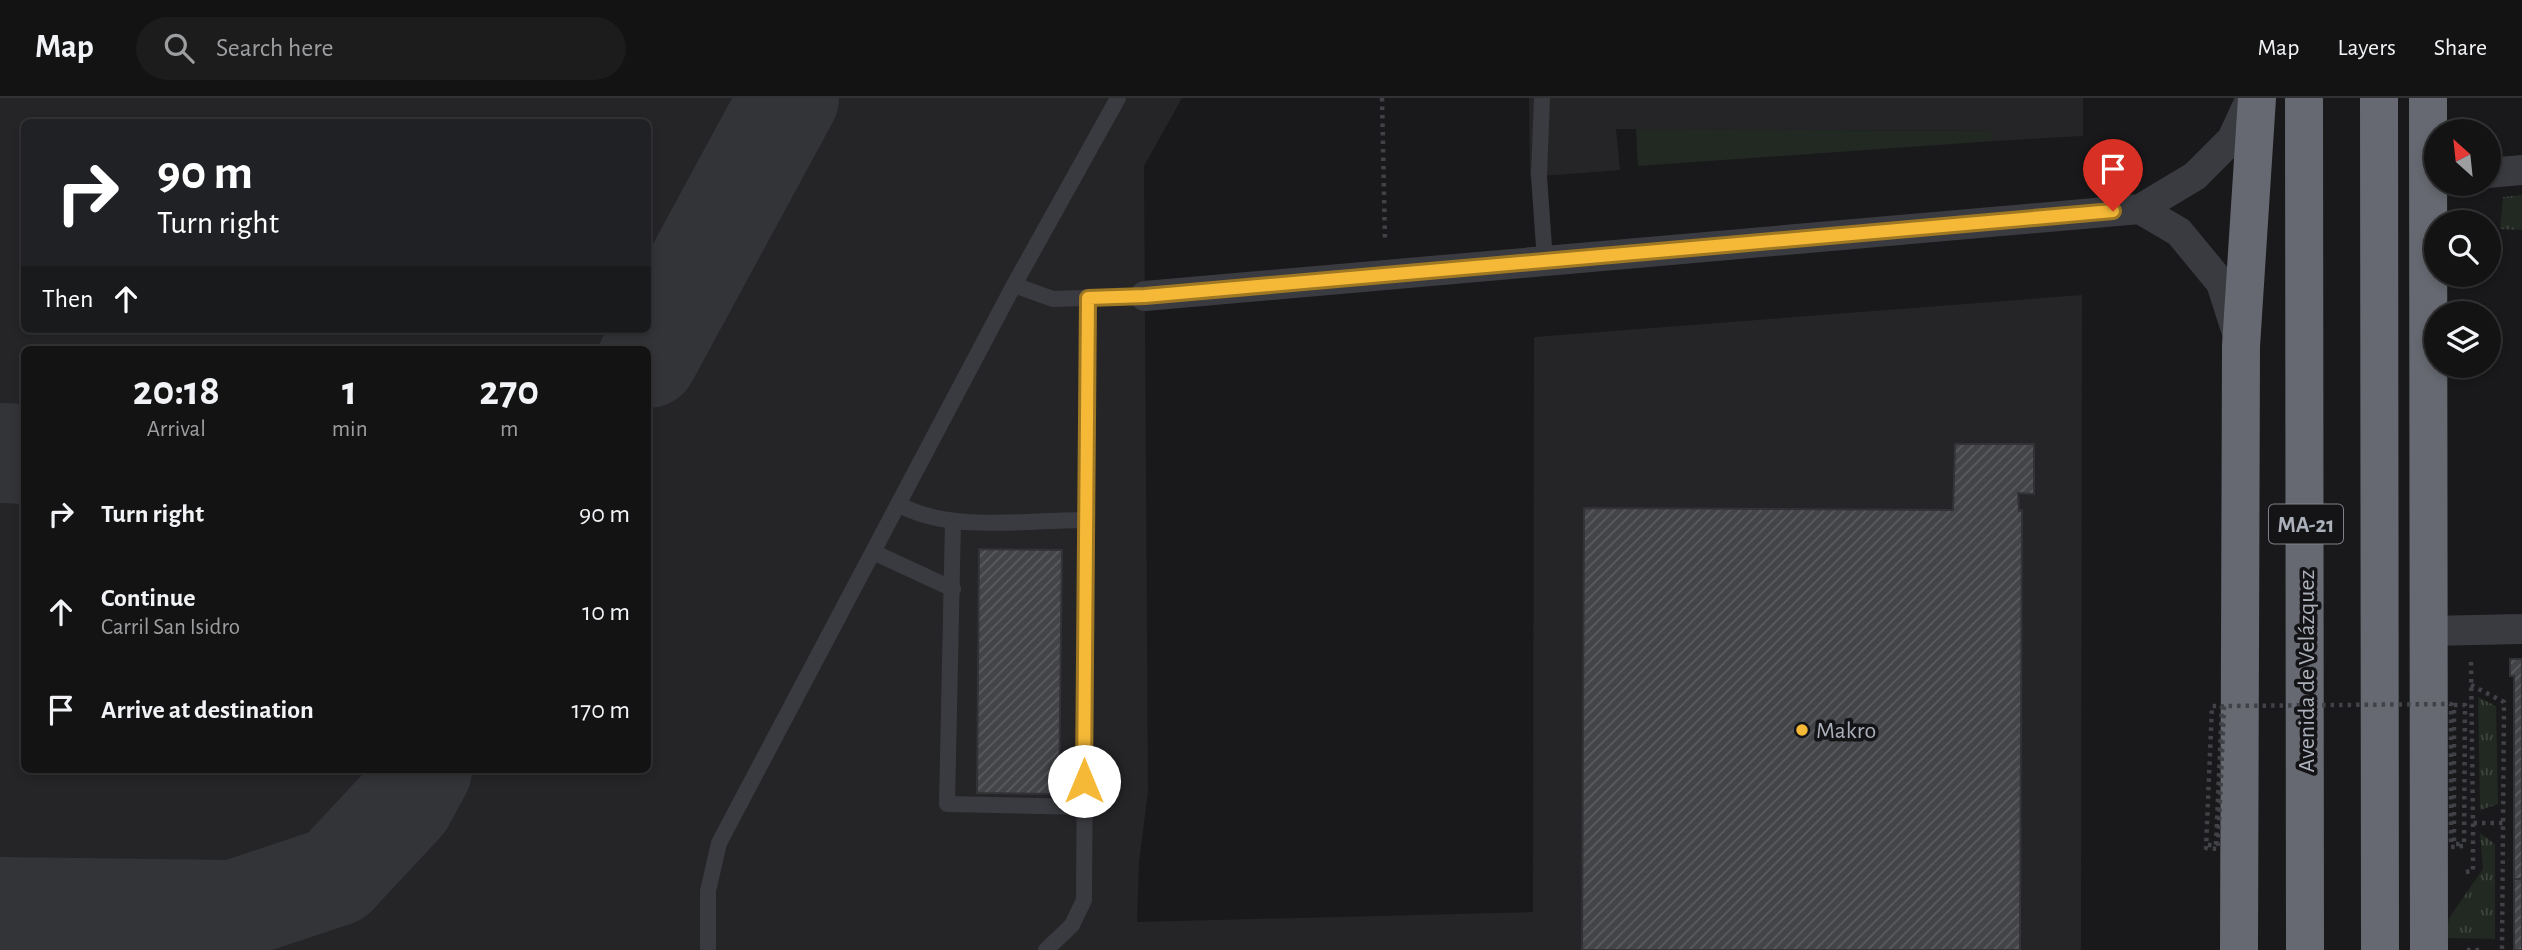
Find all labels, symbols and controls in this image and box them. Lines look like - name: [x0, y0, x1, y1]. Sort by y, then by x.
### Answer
- search box: [136, 17, 626, 80]
- icon: search: [160, 29, 198, 67]
- text: Map: [35, 31, 94, 64]
- text: Search here: [216, 35, 334, 61]
- text: Map: [2257, 36, 2299, 60]
- text: Layers: [2337, 36, 2396, 60]
- text: Share: [2434, 36, 2487, 60]
- north arrow: [2424, 119, 2501, 196]
- map controls: [2424, 119, 2501, 378]
- pin: [2083, 139, 2143, 211]
- icon: right: [42, 147, 133, 238]
- text: 90 m: [157, 149, 253, 198]
- icon: arrive: [2094, 150, 2132, 188]
- text: Turn right: [157, 207, 279, 239]
- button: search: [2424, 210, 2501, 287]
- icon: ahead: [107, 280, 145, 318]
- text: Then: [42, 286, 93, 312]
- button: layers: [2424, 301, 2501, 378]
- text: 20:18: [133, 370, 220, 412]
- text: 1: [342, 370, 357, 412]
- text: 270: [479, 370, 539, 412]
- text: Arrival: [147, 418, 206, 441]
- text: min: [332, 418, 368, 441]
- text: m: [500, 418, 518, 441]
- icon: right: [42, 495, 80, 533]
- text: Turn right: [101, 501, 204, 527]
- text: 90 m: [579, 501, 630, 527]
- road number: MA-21: [2269, 504, 2343, 544]
- street label: Avenida de Velázquez: [2295, 569, 2319, 772]
- text: Continue: [101, 585, 196, 611]
- icon: ahead: [42, 593, 80, 631]
- text: 10 m: [582, 599, 630, 625]
- text: Carril San Isidro: [101, 616, 240, 639]
- icon: arrive: [42, 691, 80, 729]
- text: Arrive at destination: [101, 697, 314, 723]
- text: 170 m: [571, 697, 630, 723]
- place label: Makro: [1816, 719, 1876, 743]
- marker: Makro: [1794, 722, 1810, 738]
- position arrow: [1047, 744, 1121, 818]

